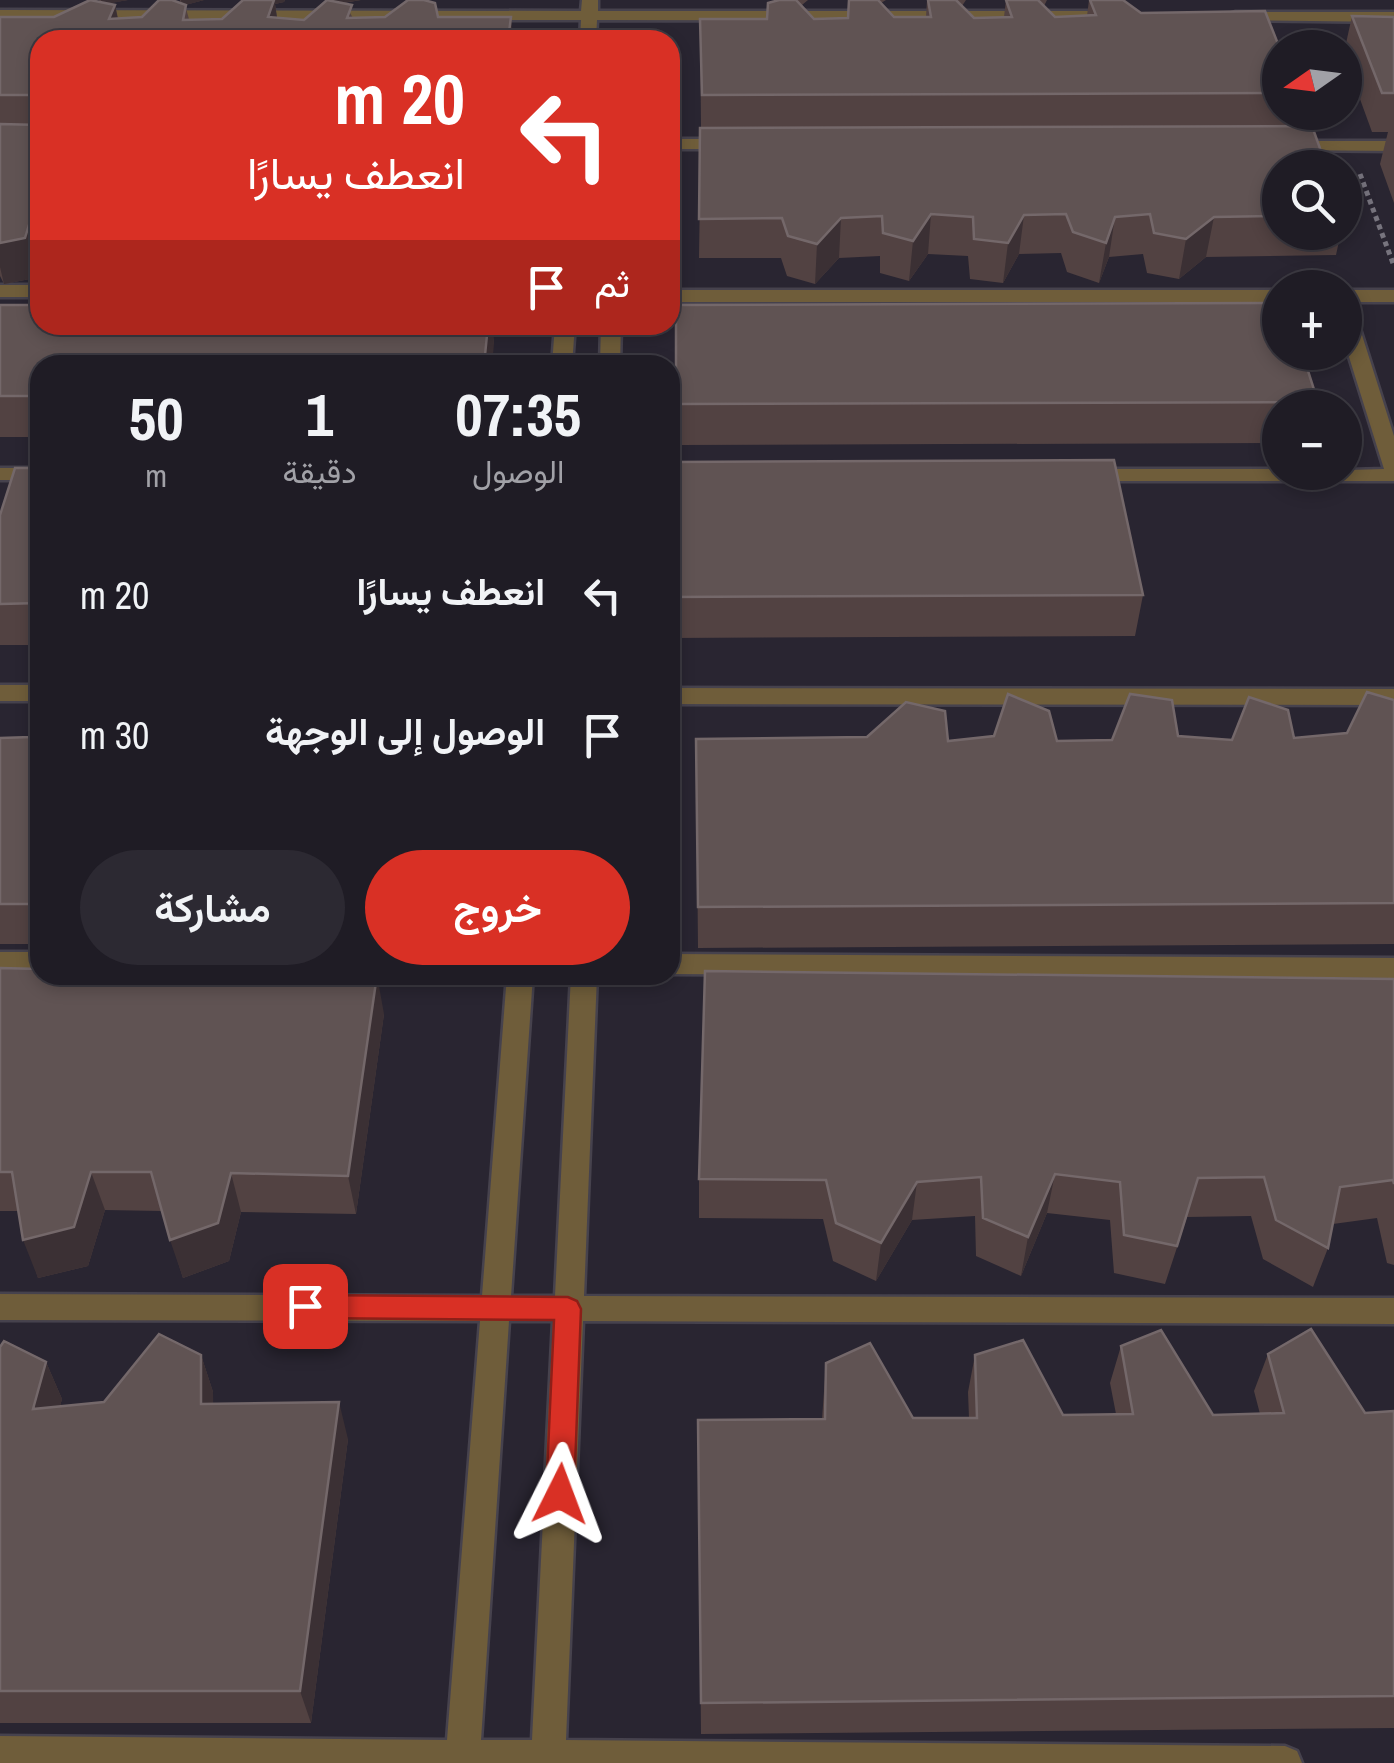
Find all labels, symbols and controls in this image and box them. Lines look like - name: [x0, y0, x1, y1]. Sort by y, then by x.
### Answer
- north arrow: [1262, 30, 1362, 130]
- map controls: [1262, 30, 1362, 490]
- text: 20 m: [334, 52, 465, 146]
- icon: left: [500, 70, 630, 200]
- text: انعطف يسارًا: [247, 142, 465, 203]
- button: search: [1262, 150, 1362, 250]
- text: ثم: [594, 258, 630, 309]
- icon: arrive: [519, 260, 574, 315]
- button: +: [1262, 270, 1362, 370]
- text: 1: [306, 374, 333, 455]
- text: 07:35: [455, 374, 581, 455]
- text: 50: [129, 378, 184, 459]
- button: −: [1262, 390, 1362, 490]
- text: دقيقة: [282, 450, 356, 493]
- text: الوصول: [472, 450, 564, 493]
- text: m: [145, 454, 167, 497]
- text: انعطف يسارًا: [356, 566, 545, 617]
- icon: left: [575, 568, 630, 623]
- text: 20 m: [80, 570, 149, 621]
- text: الوصول إلى الوجهة: [265, 706, 545, 757]
- icon: arrive: [575, 708, 630, 763]
- text: 30 m: [80, 710, 149, 761]
- button: مشاركة: [80, 850, 345, 965]
- button: خروج: [365, 850, 630, 965]
- pin: [263, 1264, 348, 1349]
- icon: arrive: [278, 1279, 333, 1334]
- position arrow: [508, 1442, 612, 1546]

